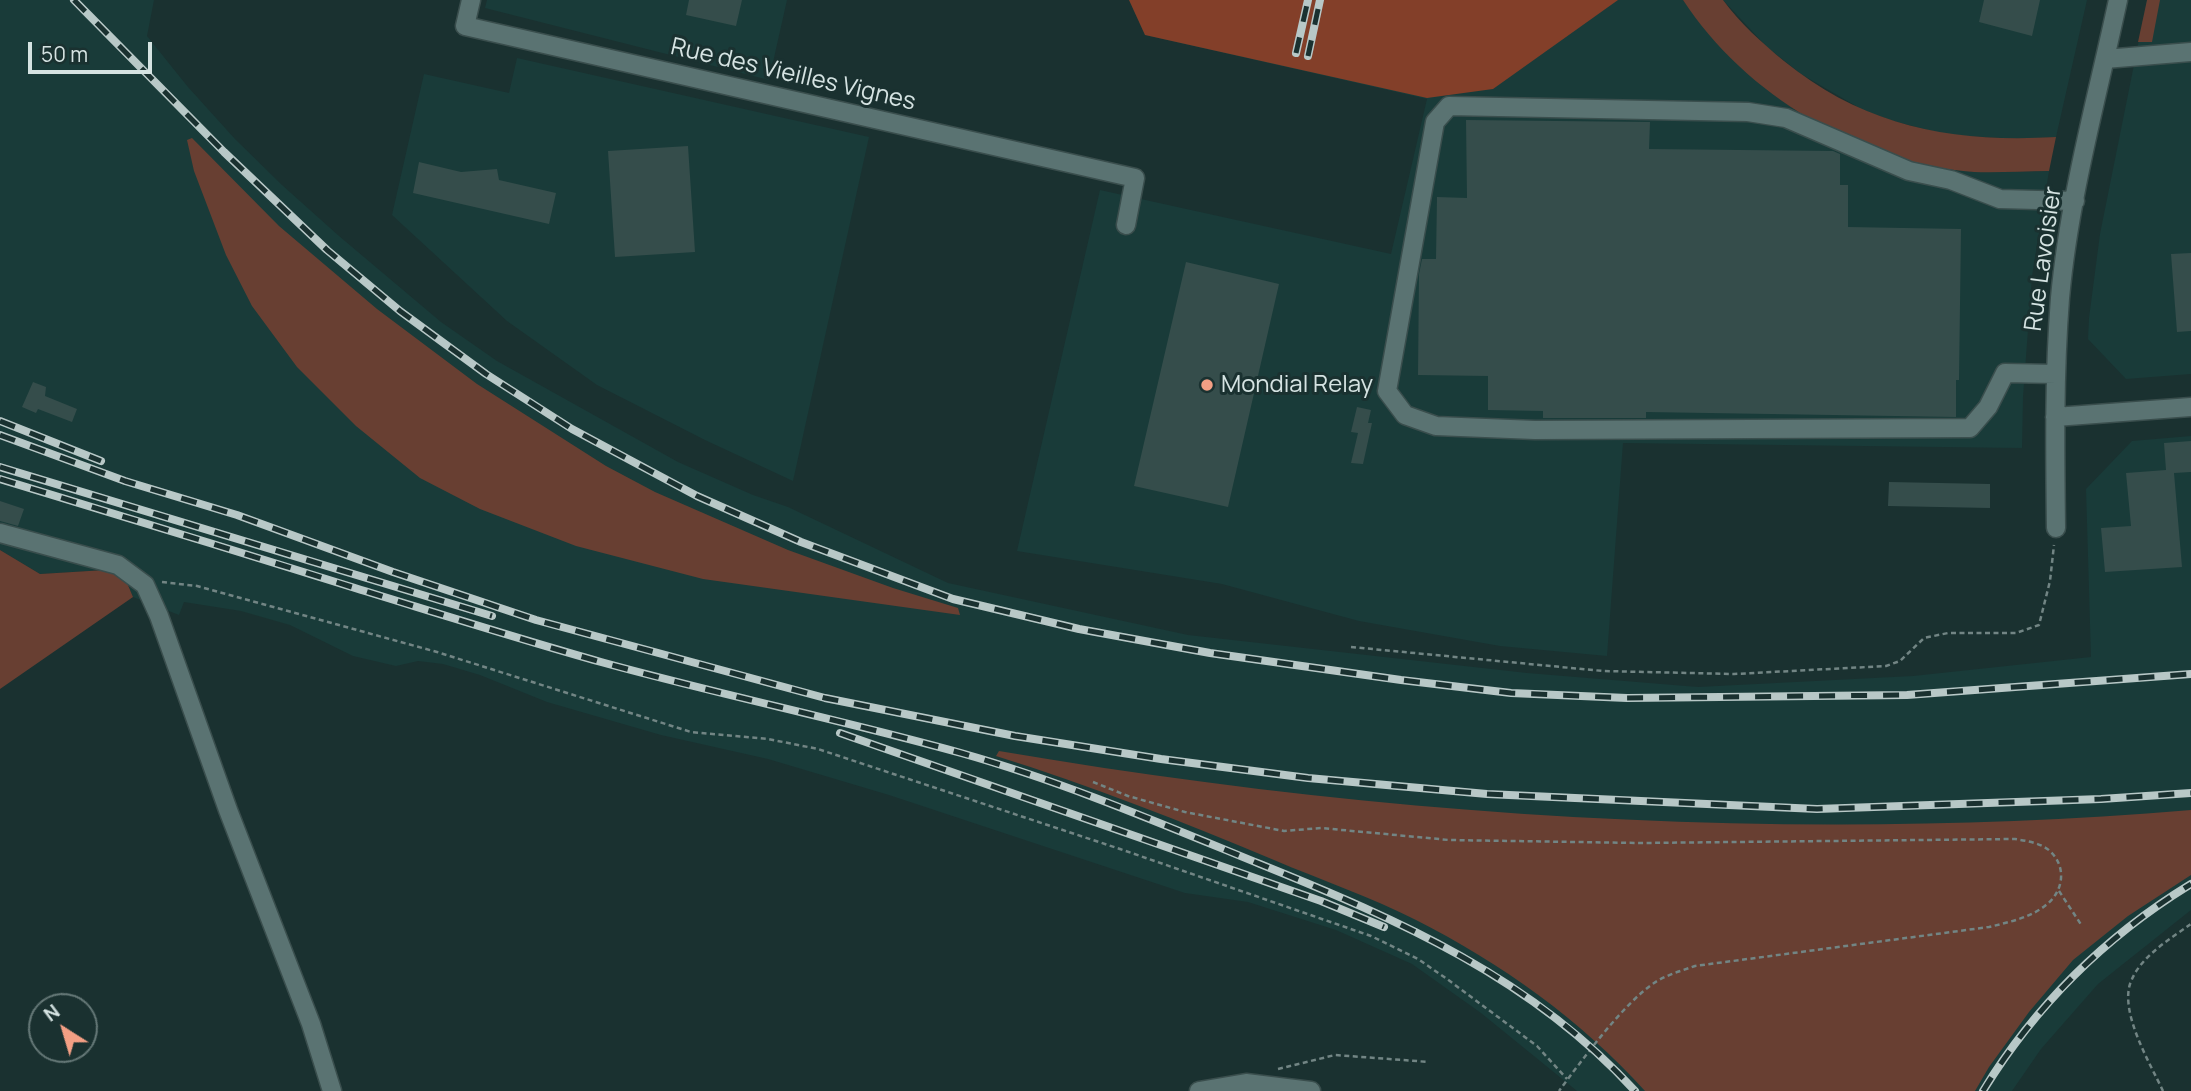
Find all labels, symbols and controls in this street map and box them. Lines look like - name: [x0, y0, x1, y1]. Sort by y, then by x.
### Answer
- scale bar: [32, 28, 156, 72]
- street label: Rue des Vieilles Vignes: [668, 33, 918, 117]
- text: 50 m: [41, 40, 88, 68]
- street label: Rue Lavoisier: [2020, 185, 2068, 333]
- place label: Mondial Relay: [1221, 371, 1373, 399]
- marker: Mondial Relay: [1199, 377, 1215, 393]
- north arrow: [28, 993, 98, 1063]
- text: N: [38, 998, 65, 1027]

